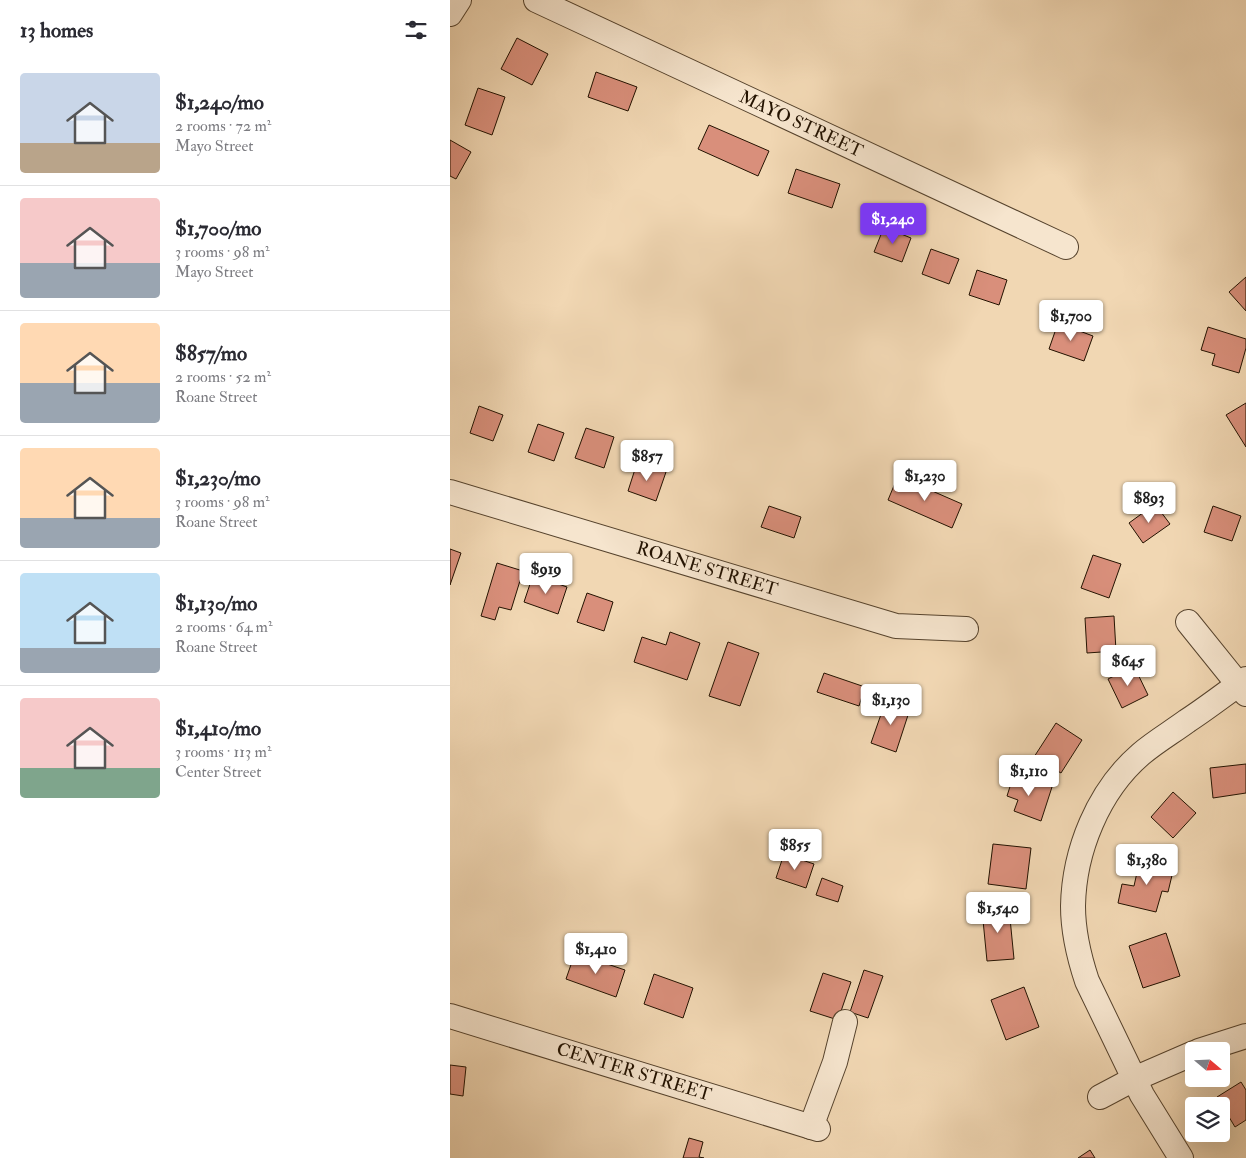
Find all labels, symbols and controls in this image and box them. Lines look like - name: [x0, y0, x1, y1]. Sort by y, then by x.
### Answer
- icon: filters: [402, 16, 430, 44]
- text: 13 homes: [20, 17, 93, 44]
- street label: MAYO STREET: [735, 85, 867, 163]
- text: $1,240/mo: [175, 89, 264, 116]
- icon: home: [60, 93, 120, 153]
- text: 2 rooms · 72 m²: [175, 116, 271, 136]
- text: Mayo Street: [175, 136, 253, 156]
- pin: $1,240: [852, 202, 934, 245]
- text: $1,240: [871, 209, 915, 229]
- text: $1,700/mo: [175, 215, 261, 242]
- icon: home: [60, 218, 120, 278]
- text: 3 rooms · 98 m²: [175, 242, 270, 262]
- text: Mayo Street: [175, 262, 253, 282]
- pin: $1,700: [1030, 300, 1112, 342]
- text: $1,700: [1050, 306, 1092, 326]
- text: $857/mo: [175, 340, 247, 367]
- icon: home: [60, 343, 120, 403]
- text: 2 rooms · 52 m²: [175, 367, 271, 387]
- text: Roane Street: [175, 387, 257, 407]
- pin: $857: [617, 440, 677, 482]
- text: $857: [632, 446, 662, 466]
- pin: $1,230: [884, 460, 966, 502]
- text: $1,230/mo: [175, 465, 261, 492]
- text: $1,230: [904, 466, 946, 486]
- icon: home: [60, 468, 120, 528]
- pin: $893: [1119, 482, 1179, 524]
- text: $893: [1134, 488, 1164, 508]
- text: 3 rooms · 98 m²: [175, 492, 270, 512]
- text: Roane Street: [175, 512, 257, 532]
- street label: ROANE STREET: [633, 537, 781, 602]
- pin: $919: [516, 552, 576, 595]
- text: $919: [530, 559, 562, 579]
- text: $1,130/mo: [175, 590, 257, 617]
- icon: home: [60, 593, 120, 653]
- text: 2 rooms · 64 m²: [175, 617, 273, 637]
- text: Roane Street: [175, 637, 257, 657]
- pin: $645: [1098, 644, 1158, 687]
- text: $645: [1112, 651, 1144, 671]
- pin: $1,130: [850, 684, 932, 726]
- text: $1,130: [872, 690, 910, 710]
- text: $1,410/mo: [175, 715, 261, 742]
- icon: home: [60, 718, 120, 778]
- text: 3 rooms · 113 m²: [175, 742, 271, 762]
- pin: $1,110: [988, 754, 1070, 797]
- text: $1,110: [1010, 761, 1048, 781]
- text: Center Street: [175, 762, 261, 782]
- pin: $855: [765, 828, 825, 871]
- text: $855: [780, 835, 810, 855]
- pin: $1,380: [1106, 844, 1188, 886]
- text: $1,380: [1127, 850, 1167, 870]
- pin: $1,540: [957, 892, 1039, 934]
- text: $1,540: [977, 898, 1019, 918]
- pin: $1,410: [555, 932, 637, 975]
- text: $1,410: [575, 939, 617, 959]
- street label: CENTER STREET: [554, 1037, 715, 1107]
- north arrow: [1185, 1042, 1230, 1088]
- map controls: [1185, 1042, 1230, 1142]
- button: layers: [1185, 1097, 1230, 1142]

